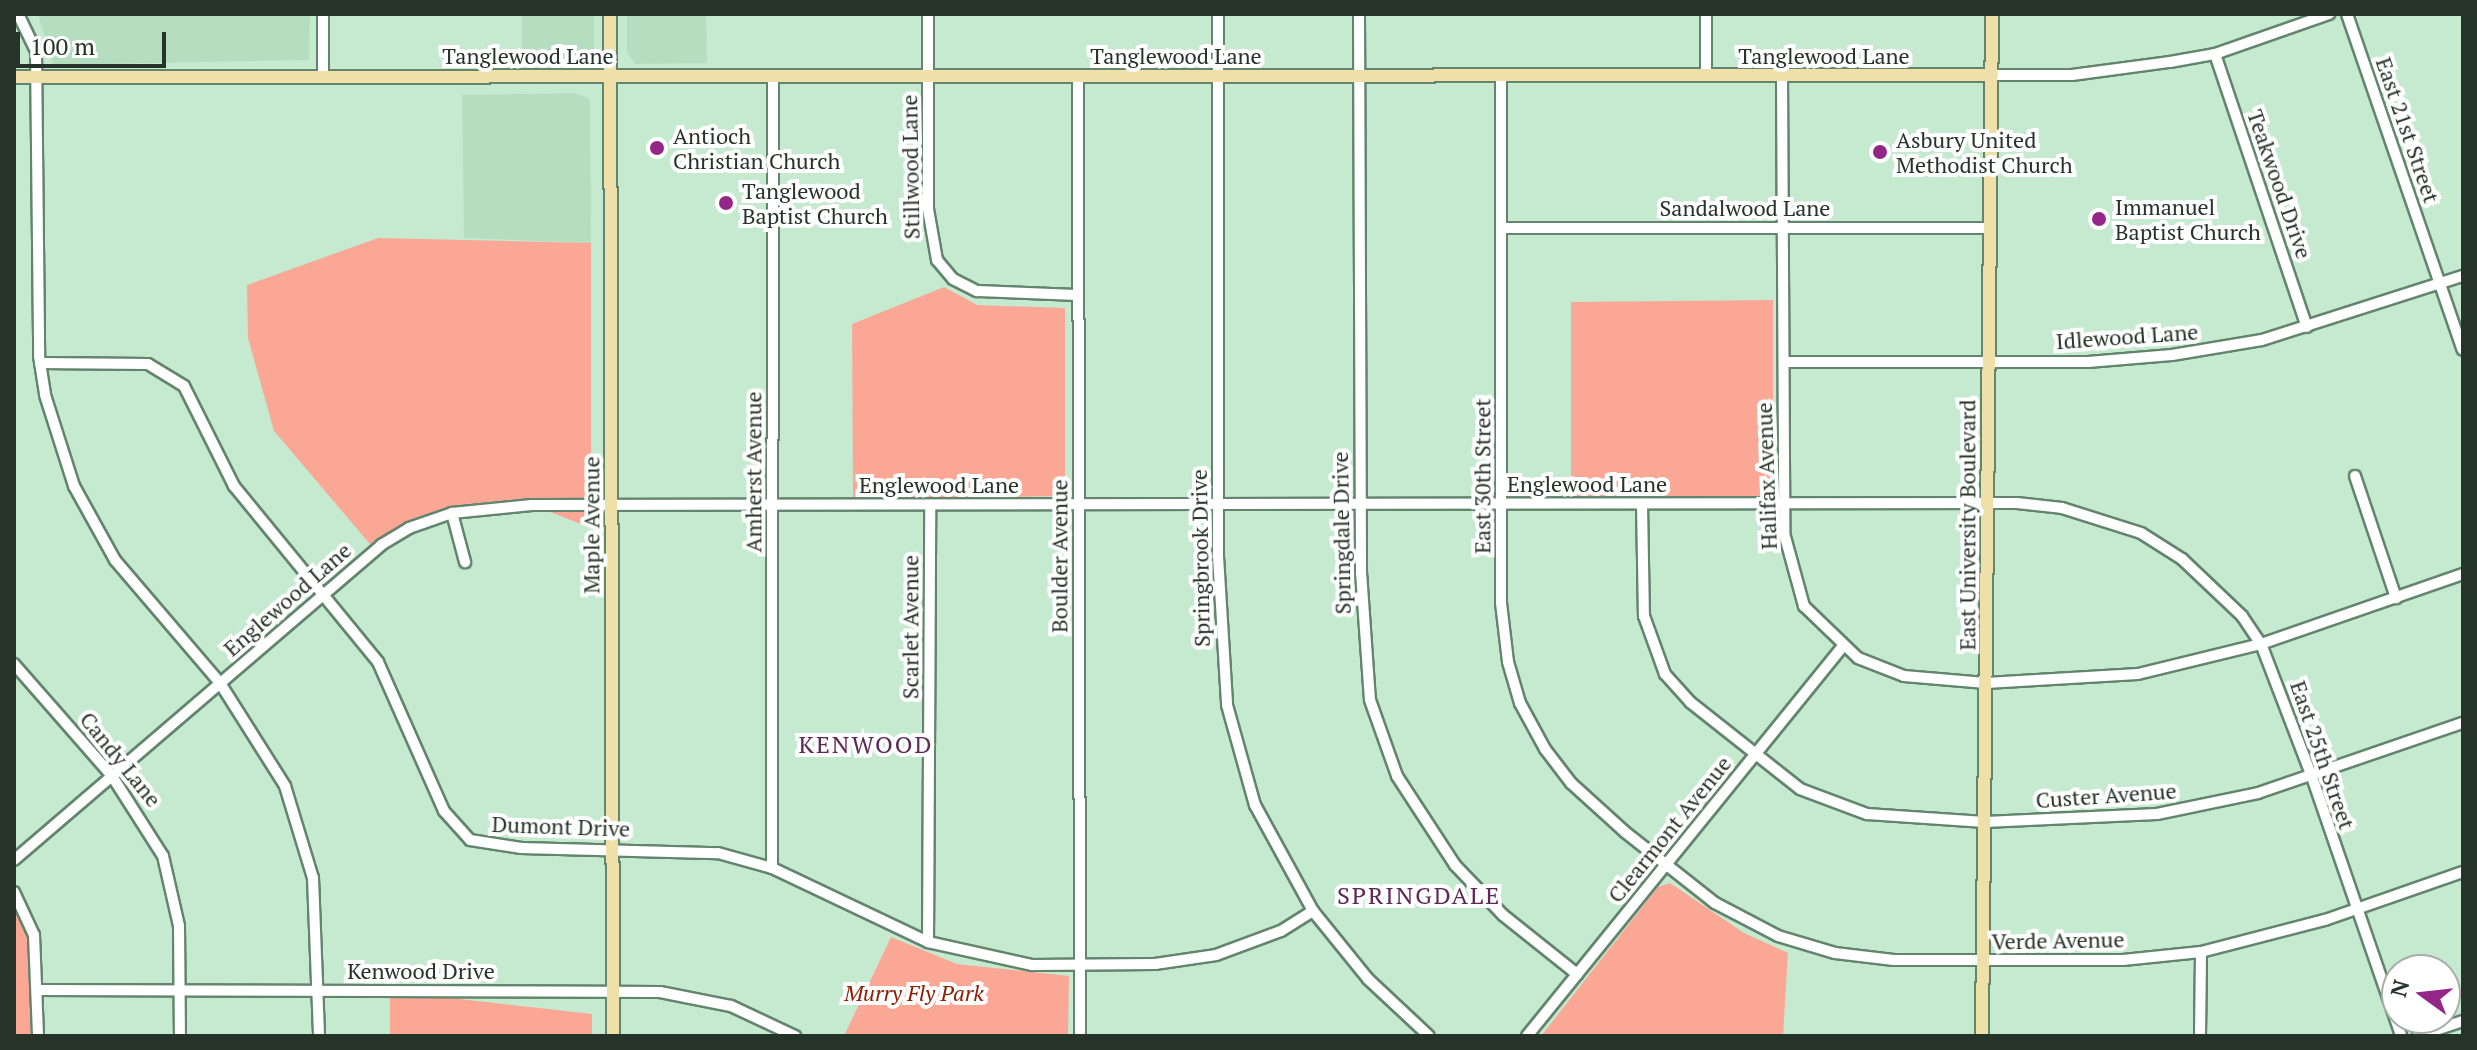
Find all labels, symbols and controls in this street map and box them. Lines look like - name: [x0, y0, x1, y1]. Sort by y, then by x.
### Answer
- scale bar: [20, 16, 170, 66]
- text: 100 m: [30, 30, 95, 62]
- street label: Tanglewood Lane: [442, 43, 614, 69]
- street label: Tanglewood Lane: [1090, 43, 1262, 69]
- street label: Tanglewood Lane: [1738, 43, 1910, 69]
- street label: East 21st Street: [2371, 54, 2445, 206]
- street label: Stillwood Lane: [896, 94, 924, 240]
- street label: Teakwood Drive: [2242, 106, 2318, 262]
- place label: Antioch Christian Church: [673, 122, 840, 174]
- place label: Asbury United Methodist Church: [1896, 126, 2073, 178]
- marker: Antioch Christian Church: [648, 139, 666, 157]
- marker: Asbury United Methodist Church: [1871, 143, 1889, 161]
- place label: Tanglewood Baptist Church: [742, 177, 888, 228]
- place label: Immanuel Baptist Church: [2115, 193, 2261, 244]
- marker: Tanglewood Baptist Church: [717, 194, 735, 212]
- street label: Sandalwood Lane: [1660, 195, 1830, 221]
- marker: Immanuel Baptist Church: [2090, 210, 2108, 228]
- street label: Idlewood Lane: [2055, 318, 2199, 354]
- street label: Amherst Avenue: [740, 391, 766, 553]
- street label: East 30th Street: [1469, 398, 1495, 554]
- street label: East University Boulevard: [1954, 400, 1980, 650]
- street label: Halifax Avenue: [1750, 402, 1782, 550]
- street label: Springdale Drive: [1326, 451, 1356, 615]
- street label: Maple Avenue: [578, 456, 604, 594]
- street label: Springbrook Drive: [1185, 469, 1215, 647]
- street label: Englewood Lane: [1507, 471, 1667, 497]
- street label: Englewood Lane: [859, 472, 1019, 498]
- street label: Boulder Avenue: [1046, 479, 1072, 633]
- street label: Englewood Lane: [218, 537, 356, 661]
- street label: Scarlet Avenue: [897, 555, 923, 699]
- street label: East 25th Street: [2285, 677, 2361, 833]
- street label: Candy Lane: [75, 706, 167, 812]
- district label: KENWOOD: [798, 731, 934, 759]
- street label: Clearmont Avenue: [1602, 750, 1736, 908]
- street label: Custer Avenue: [2035, 777, 2177, 813]
- street label: Dumont Drive: [491, 810, 631, 842]
- district label: SPRINGDALE: [1337, 882, 1501, 910]
- street label: Verde Avenue: [1991, 926, 2125, 954]
- north arrow: [2381, 954, 2461, 1034]
- street label: Kenwood Drive: [347, 958, 495, 984]
- text: N: [2383, 976, 2415, 1000]
- park label: Murry Fly Park: [844, 980, 984, 1006]

